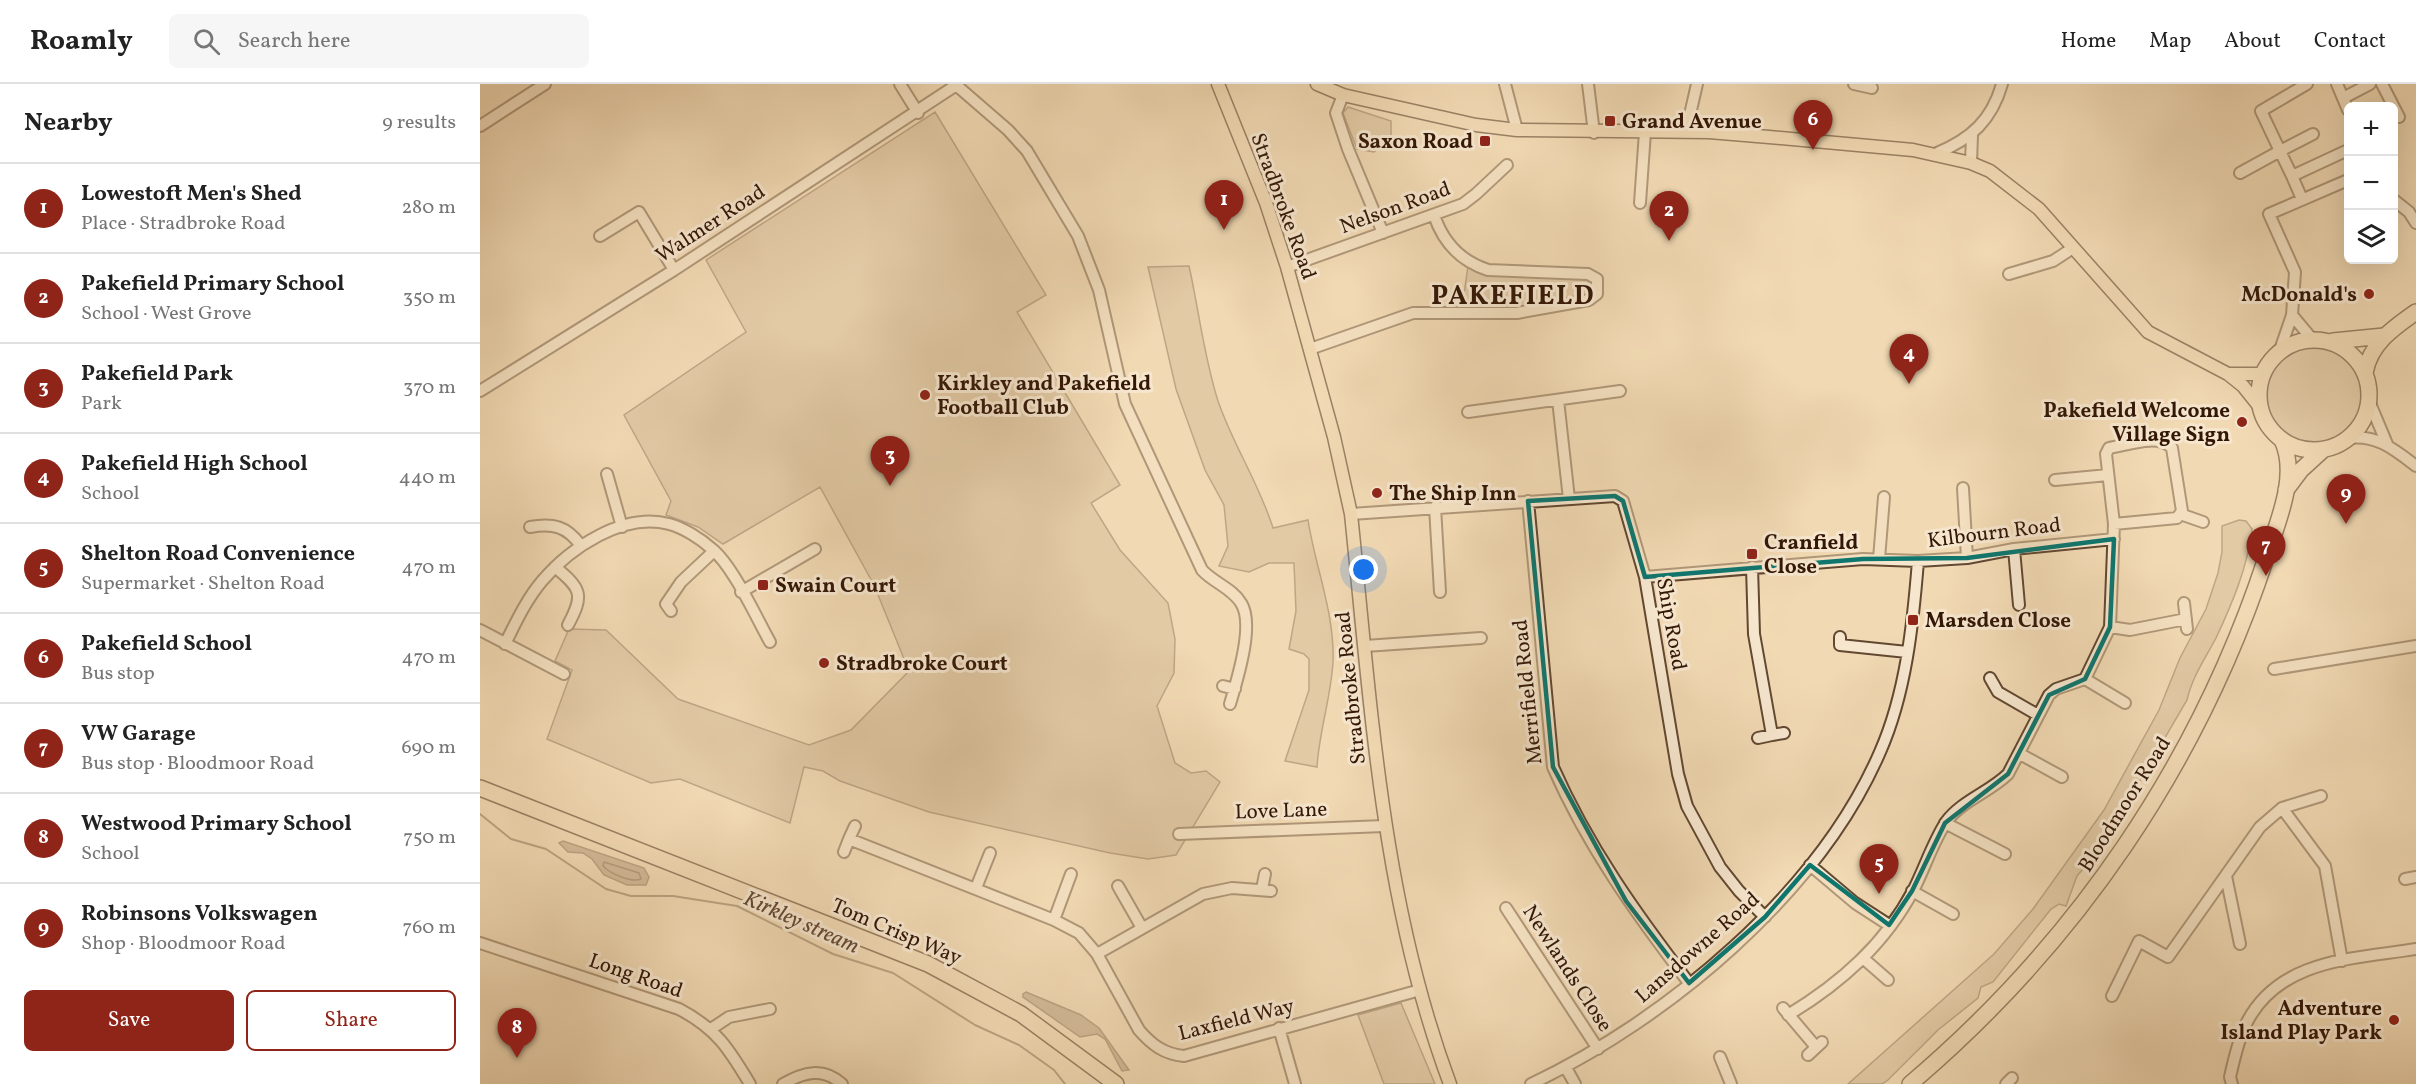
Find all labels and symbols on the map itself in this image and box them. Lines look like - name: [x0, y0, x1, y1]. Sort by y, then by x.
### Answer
- pin: 6: [1794, 100, 1832, 150]
- place label: Grand Avenue: [1622, 108, 1762, 137]
- marker: Grand Avenue: [1603, 114, 1617, 128]
- place label: Saxon Road: [1358, 128, 1473, 157]
- street label: Stradbroke Road: [1243, 129, 1323, 284]
- marker: Saxon Road: [1478, 134, 1492, 148]
- street label: Nelson Road: [1336, 175, 1455, 242]
- street label: Walmer Road: [650, 178, 771, 271]
- pin: 1: [1204, 180, 1244, 230]
- pin: 2: [1650, 192, 1688, 241]
- district label: PAKEFIELD: [1431, 278, 1595, 316]
- place label: McDonald's: [2241, 281, 2357, 310]
- marker: McDonald's: [2362, 287, 2376, 301]
- pin: 4: [1890, 334, 1928, 384]
- place label: Kirkley and Pakefield Football Club: [937, 370, 1151, 423]
- marker: Kirkley and Pakefield Football Club: [918, 388, 932, 402]
- place label: Pakefield Welcome Village Sign: [2043, 397, 2230, 450]
- marker: Pakefield Welcome Village Sign: [2235, 415, 2249, 429]
- pin: 3: [870, 436, 910, 486]
- pin: 9: [2326, 474, 2366, 524]
- place label: The Ship Inn: [1389, 480, 1517, 509]
- marker: The Ship Inn: [1370, 486, 1384, 500]
- street label: Kilbourn Road: [1926, 511, 2063, 556]
- pin: 7: [2246, 526, 2286, 576]
- place label: Cranfield Close: [1764, 529, 1858, 582]
- marker: Cranfield Close: [1745, 547, 1759, 561]
- your location: [1349, 555, 1378, 584]
- place label: Swain Court: [775, 572, 896, 601]
- street label: Ship Road: [1648, 575, 1693, 673]
- marker: Swain Court: [756, 578, 770, 592]
- place label: Marsden Close: [1925, 607, 2071, 636]
- street label: Stradbroke Road: [1329, 610, 1374, 766]
- marker: Marsden Close: [1906, 613, 1920, 627]
- street label: Merrifield Road: [1506, 618, 1551, 766]
- place label: Stradbroke Court: [836, 650, 1008, 679]
- marker: Stradbroke Court: [817, 656, 831, 670]
- street label: Bloodmoor Road: [2072, 731, 2179, 878]
- street label: Love Lane: [1234, 795, 1328, 828]
- pin: 5: [1860, 844, 1898, 894]
- water label: Kirkley stream: [738, 884, 864, 963]
- street label: Lansdowne Road: [1629, 886, 1767, 1011]
- street label: Tom Crisp Way: [827, 892, 967, 973]
- street label: Newlands Close: [1515, 900, 1619, 1038]
- street label: Long Road: [585, 947, 686, 1006]
- street label: Laxfield Way: [1175, 992, 1298, 1049]
- place label: Adventure Island Play Park: [2221, 995, 2382, 1048]
- pin: 8: [498, 1008, 537, 1058]
- marker: Adventure Island Play Park: [2387, 1013, 2401, 1027]

